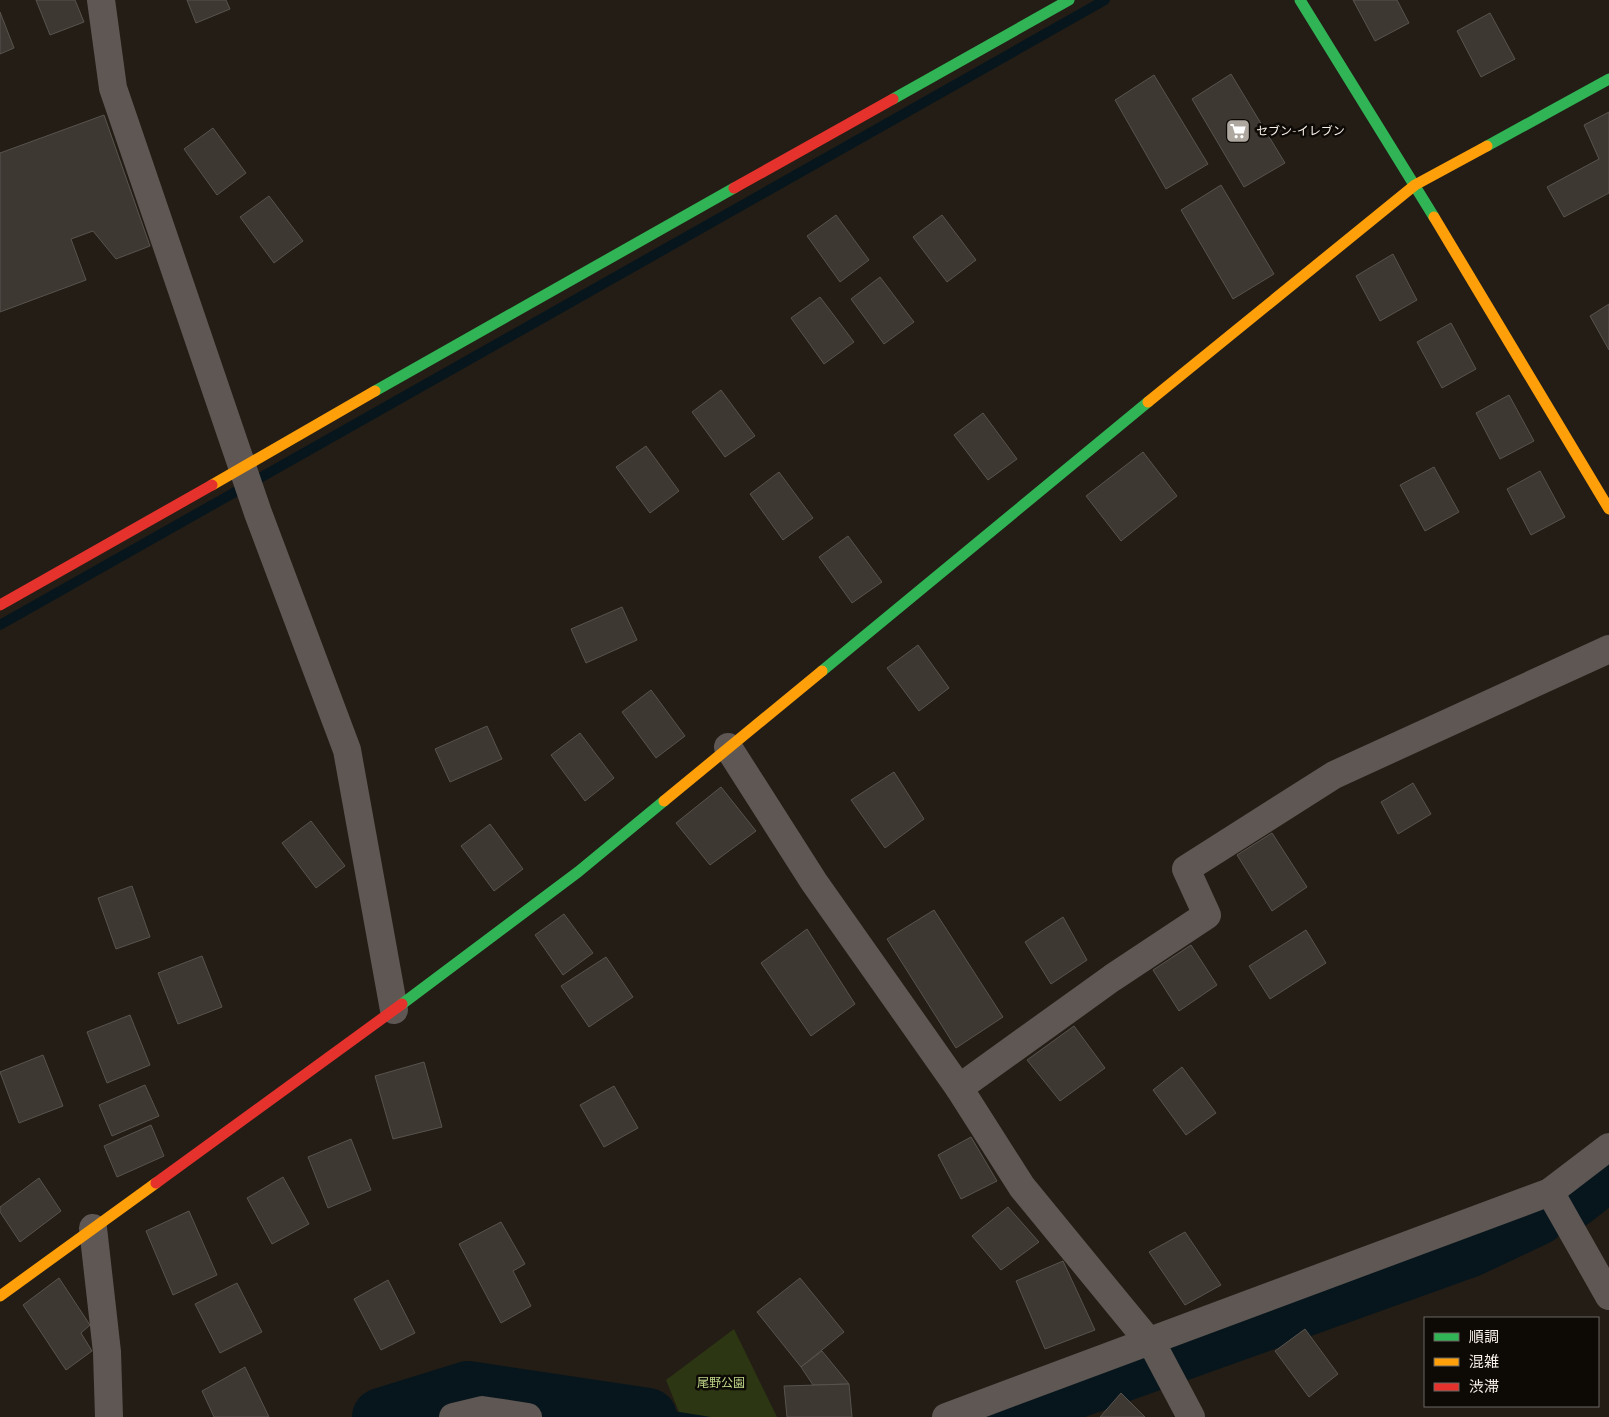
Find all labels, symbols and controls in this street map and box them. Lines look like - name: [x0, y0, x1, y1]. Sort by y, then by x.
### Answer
- supermarket icon: セブン-イレブン: [1225, 118, 1251, 144]
- place label: セブン-イレブン: [1256, 123, 1345, 138]
- legend: [1424, 1317, 1599, 1407]
- text: 順調: [1469, 1327, 1499, 1346]
- text: 混雑: [1469, 1352, 1499, 1371]
- park label: 尾野公園: [697, 1375, 745, 1390]
- text: 渋滞: [1469, 1377, 1499, 1396]

